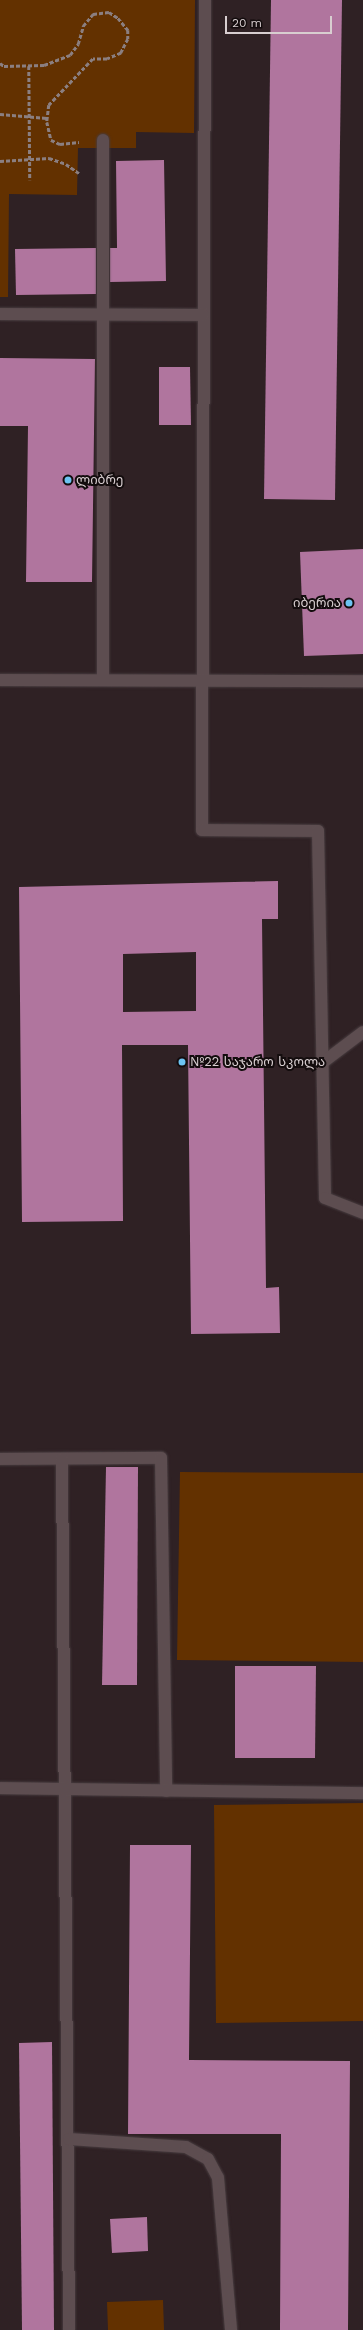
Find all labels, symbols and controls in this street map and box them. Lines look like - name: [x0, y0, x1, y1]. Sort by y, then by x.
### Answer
- scale bar: [227, 8, 334, 34]
- text: 20 m: [232, 16, 262, 30]
- place label: ლიბრე: [76, 472, 123, 488]
- marker: ლიბრე: [63, 475, 73, 485]
- place label: იბერია: [293, 595, 341, 611]
- marker: იბერია: [344, 598, 354, 608]
- place label: №22 საჯარო სკოლა: [190, 1054, 325, 1070]
- marker: №22 საჯარო სკოლა: [177, 1057, 187, 1067]

